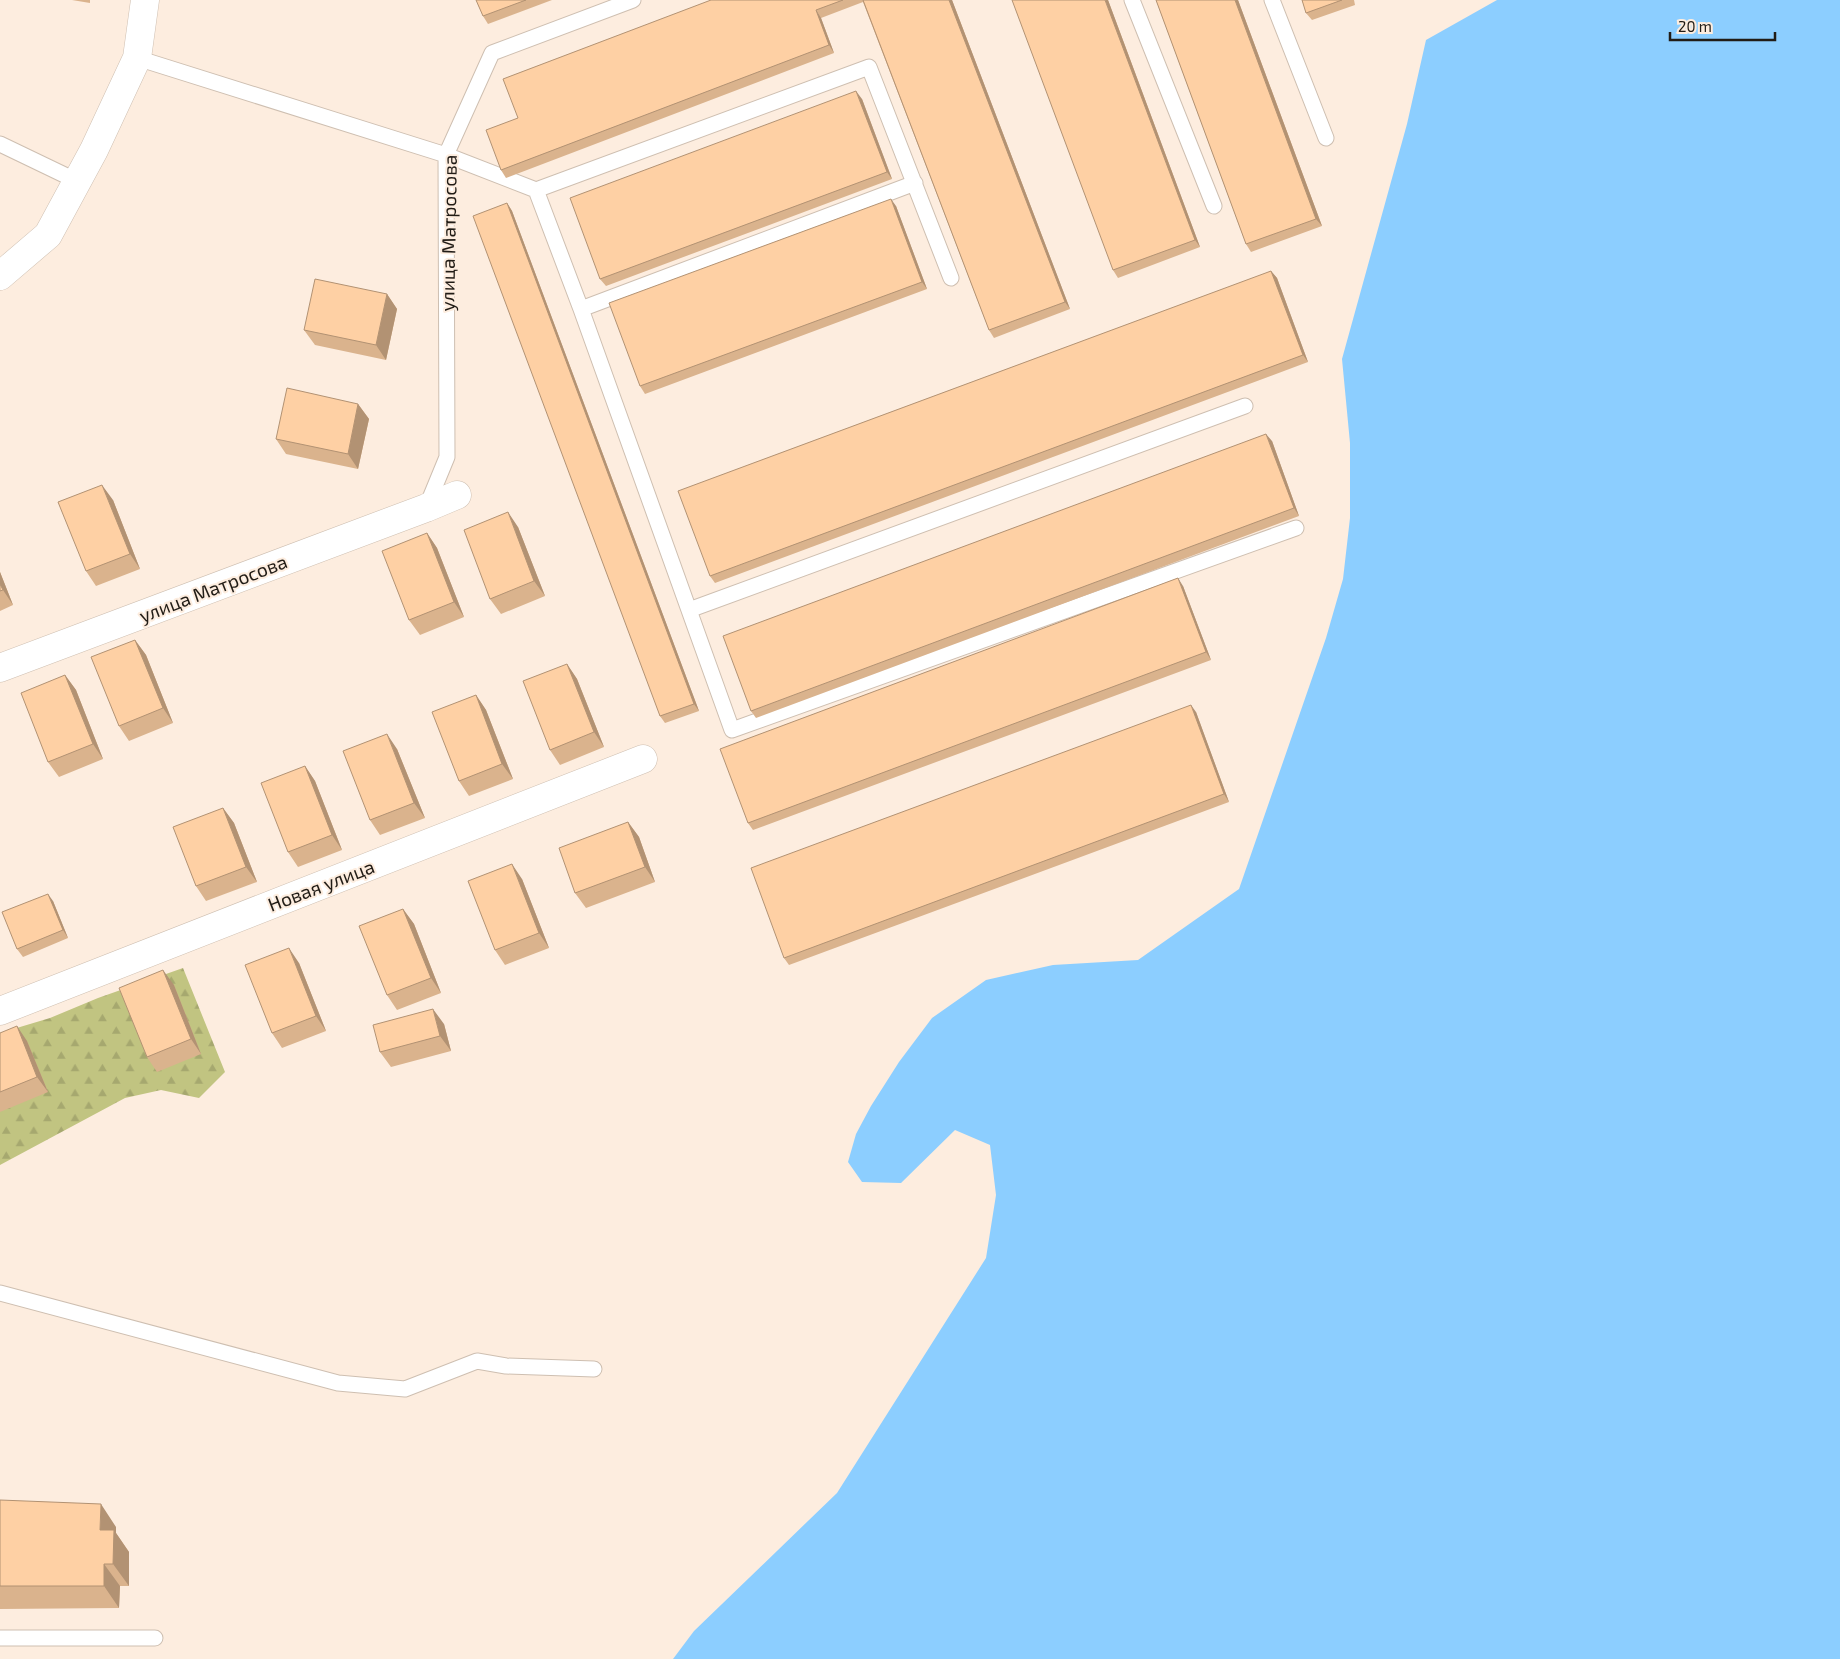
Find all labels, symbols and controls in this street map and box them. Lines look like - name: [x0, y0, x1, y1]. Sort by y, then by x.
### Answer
- scale bar: [1670, 10, 1775, 42]
- text: 20 m: [1678, 17, 1712, 35]
- street label: улица Матросова: [435, 154, 462, 312]
- street label: улица Матросова: [136, 549, 291, 628]
- street label: Новая улица: [265, 854, 378, 917]

